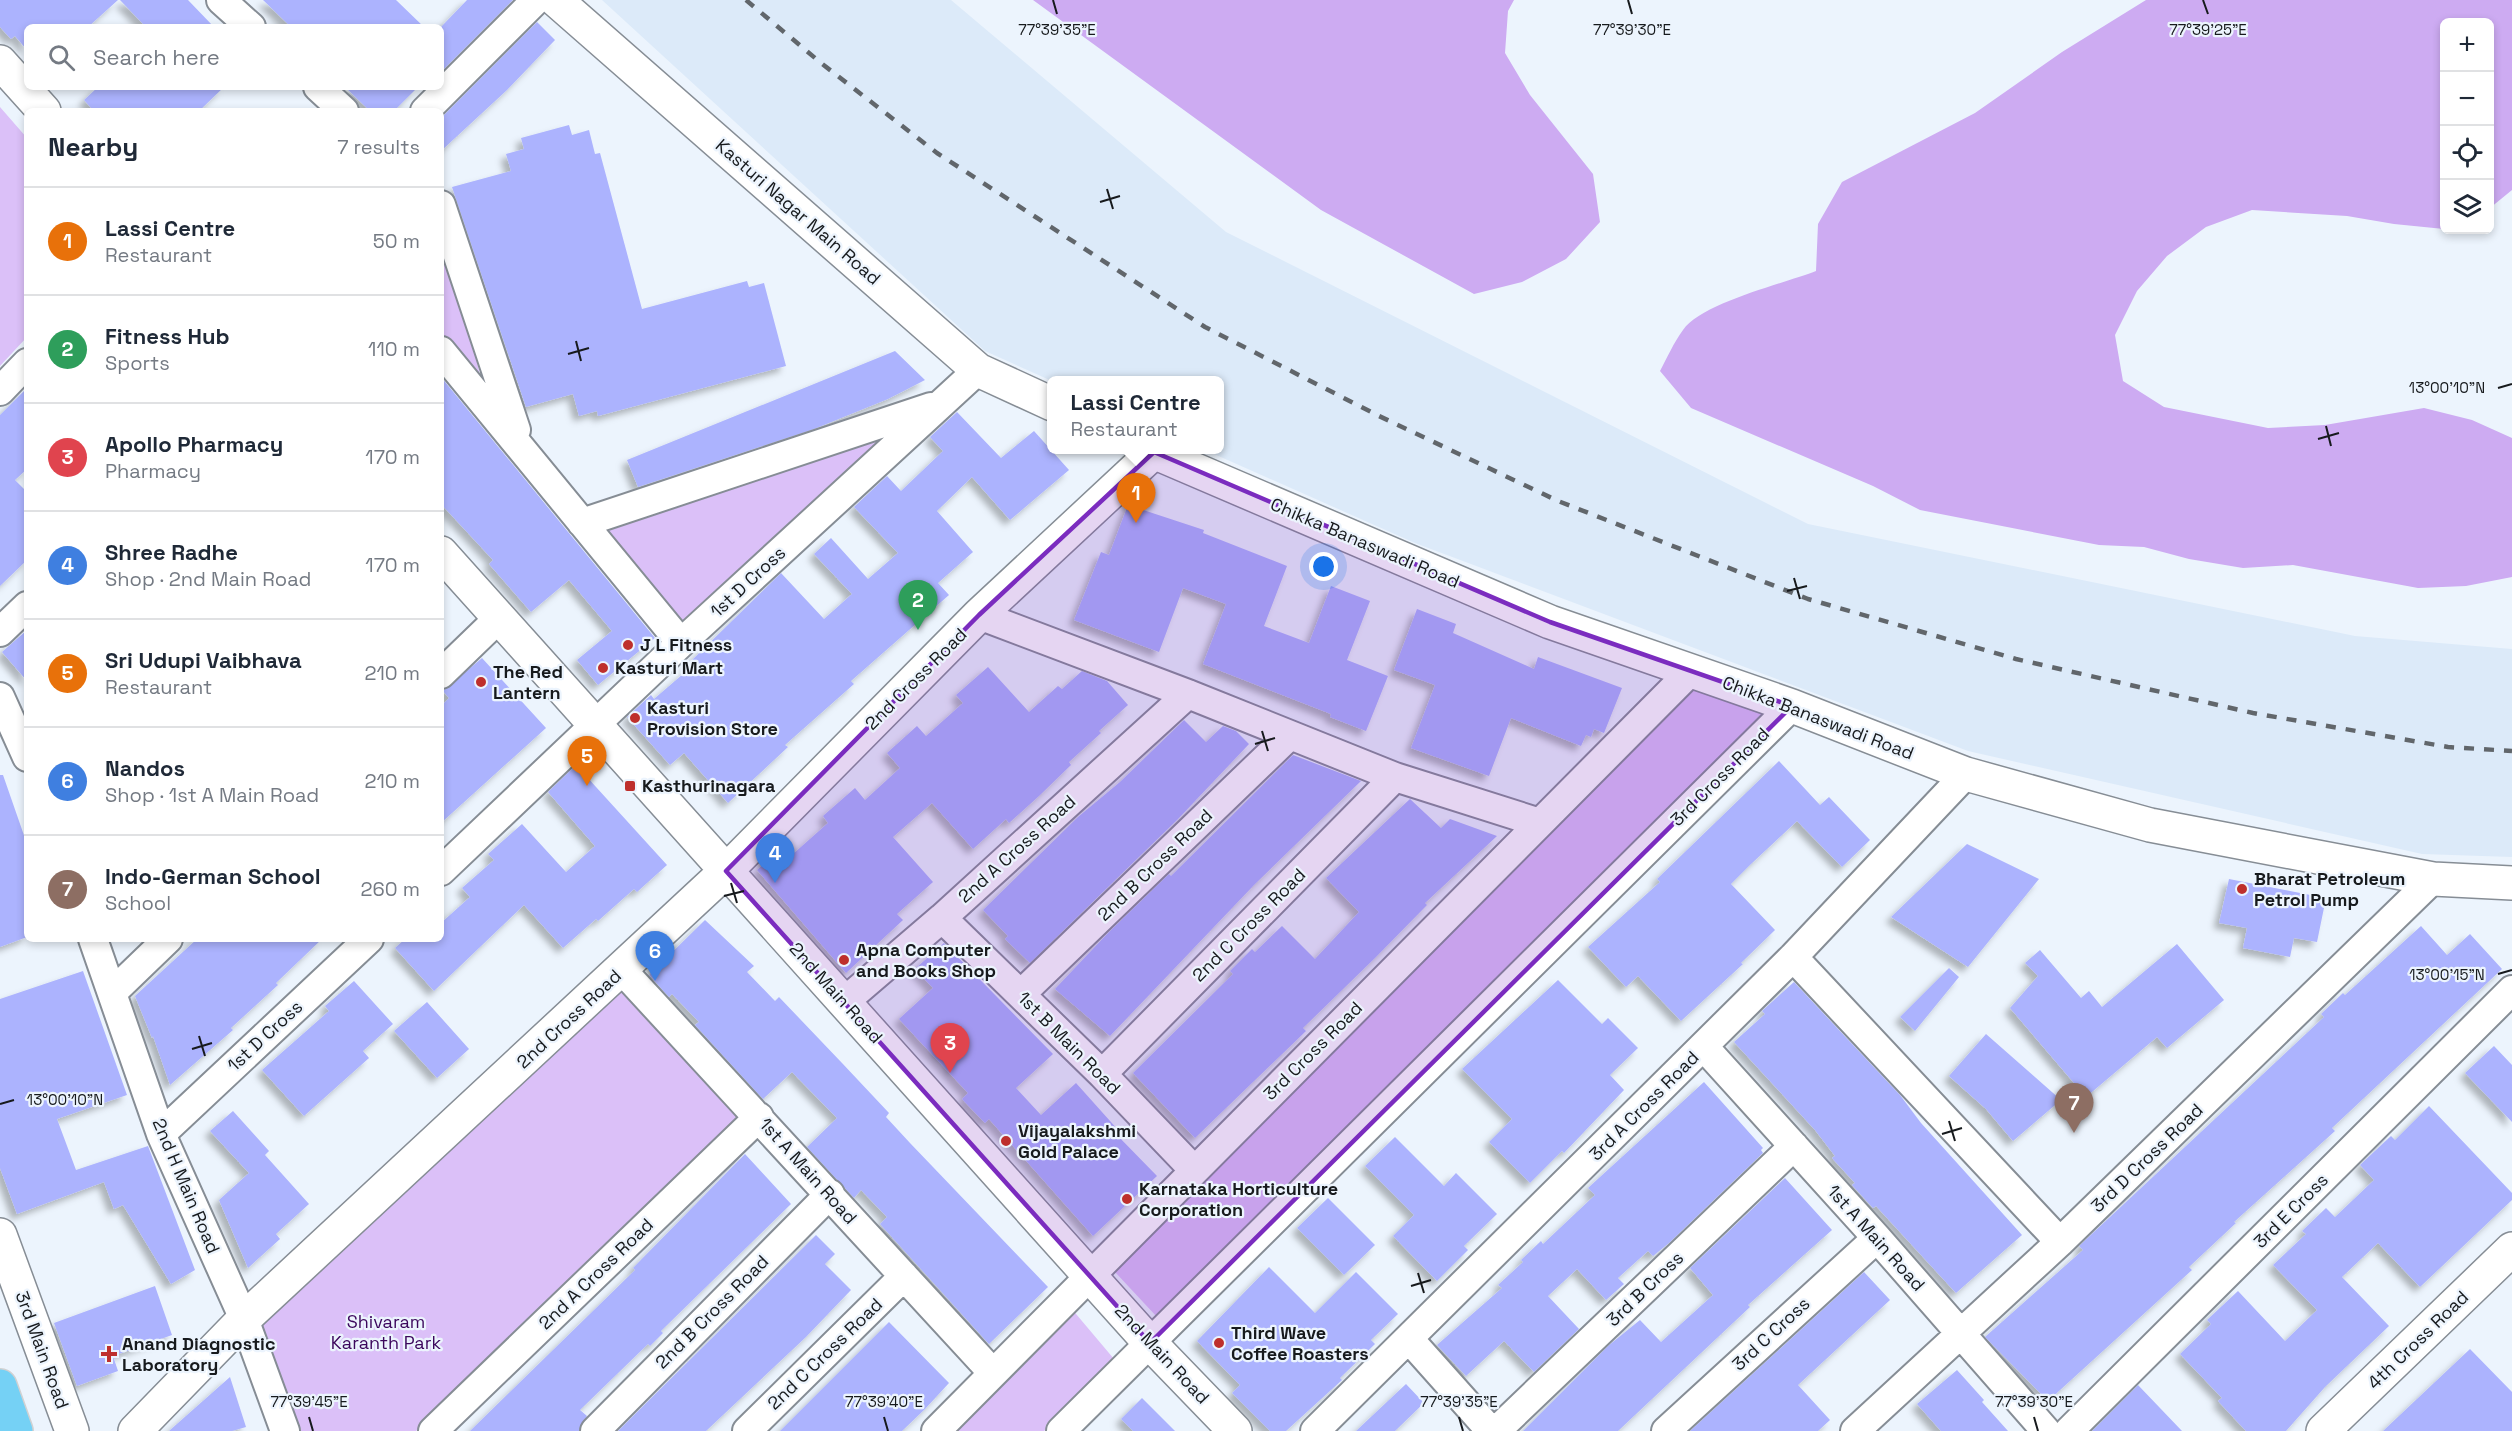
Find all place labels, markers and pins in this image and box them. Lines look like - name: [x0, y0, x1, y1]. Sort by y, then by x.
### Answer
- pin: 1: [1116, 474, 1156, 523]
- pin: 2: [898, 580, 938, 630]
- place label: J L Fitness: [640, 633, 732, 656]
- marker: J L Fitness: [621, 638, 635, 652]
- place label: Kasturi Mart: [615, 656, 723, 679]
- place label: The Red Lantern: [493, 660, 563, 704]
- marker: Kasturi Mart: [596, 661, 610, 675]
- marker: The Red Lantern: [474, 675, 488, 689]
- place label: Kasturi Provision Store: [647, 696, 778, 740]
- marker: Kasturi Provision Store: [628, 711, 642, 725]
- pin: 5: [568, 736, 606, 786]
- place label: Kasthurinagara: [642, 774, 776, 797]
- marker: Kasthurinagara: [623, 779, 637, 793]
- pin: 4: [756, 834, 794, 883]
- place label: Bharat Petroleum Petrol Pump: [2254, 867, 2405, 911]
- marker: Bharat Petroleum Petrol Pump: [2235, 882, 2249, 896]
- pin: 6: [636, 932, 674, 981]
- place label: Apna Computer and Books Shop: [856, 938, 996, 982]
- marker: Apna Computer and Books Shop: [837, 953, 851, 967]
- pin: 3: [930, 1024, 970, 1073]
- pin: 7: [2054, 1084, 2094, 1133]
- place label: Vijayalakshmi Gold Palace: [1018, 1119, 1136, 1163]
- marker: Vijayalakshmi Gold Palace: [999, 1134, 1013, 1148]
- place label: Karnataka Horticulture Corporation: [1139, 1177, 1338, 1221]
- marker: Karnataka Horticulture Corporation: [1120, 1192, 1134, 1206]
- place label: Third Wave Coffee Roasters: [1231, 1321, 1369, 1365]
- place label: Anand Diagnostic Laboratory: [122, 1332, 275, 1376]
- marker: Third Wave Coffee Roasters: [1212, 1336, 1226, 1350]
- marker: Anand Diagnostic Laboratory: [100, 1345, 118, 1363]

